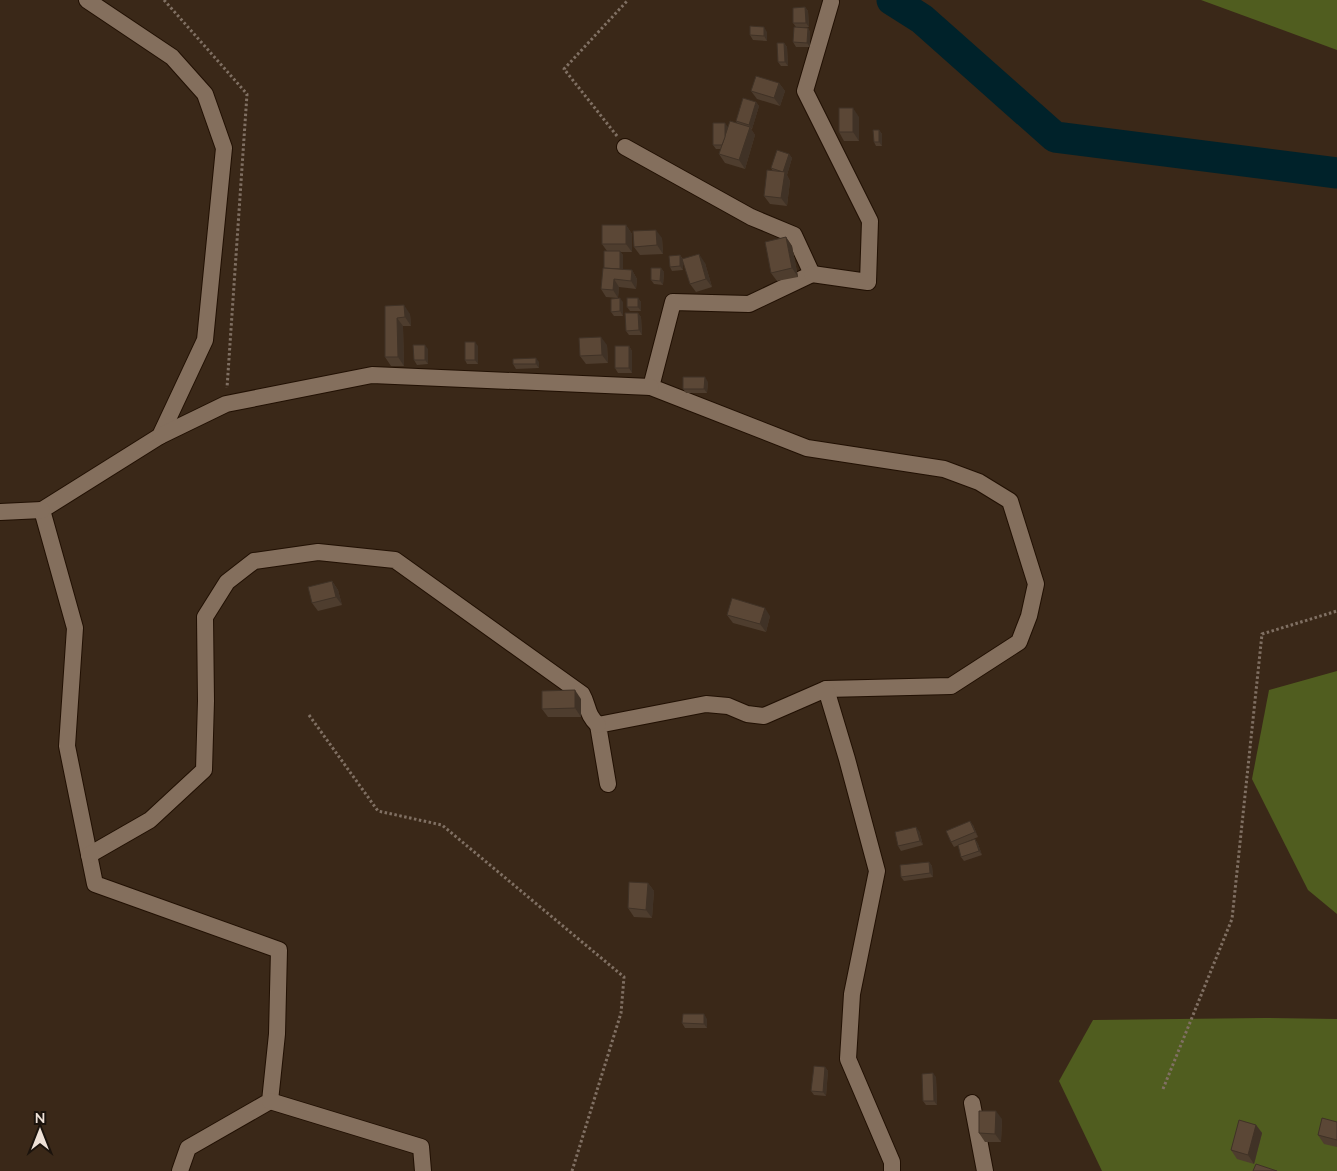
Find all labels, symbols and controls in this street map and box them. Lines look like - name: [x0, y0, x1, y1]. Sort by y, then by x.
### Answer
- north arrow: [15, 1106, 65, 1156]
- text: N: [35, 1109, 45, 1127]

